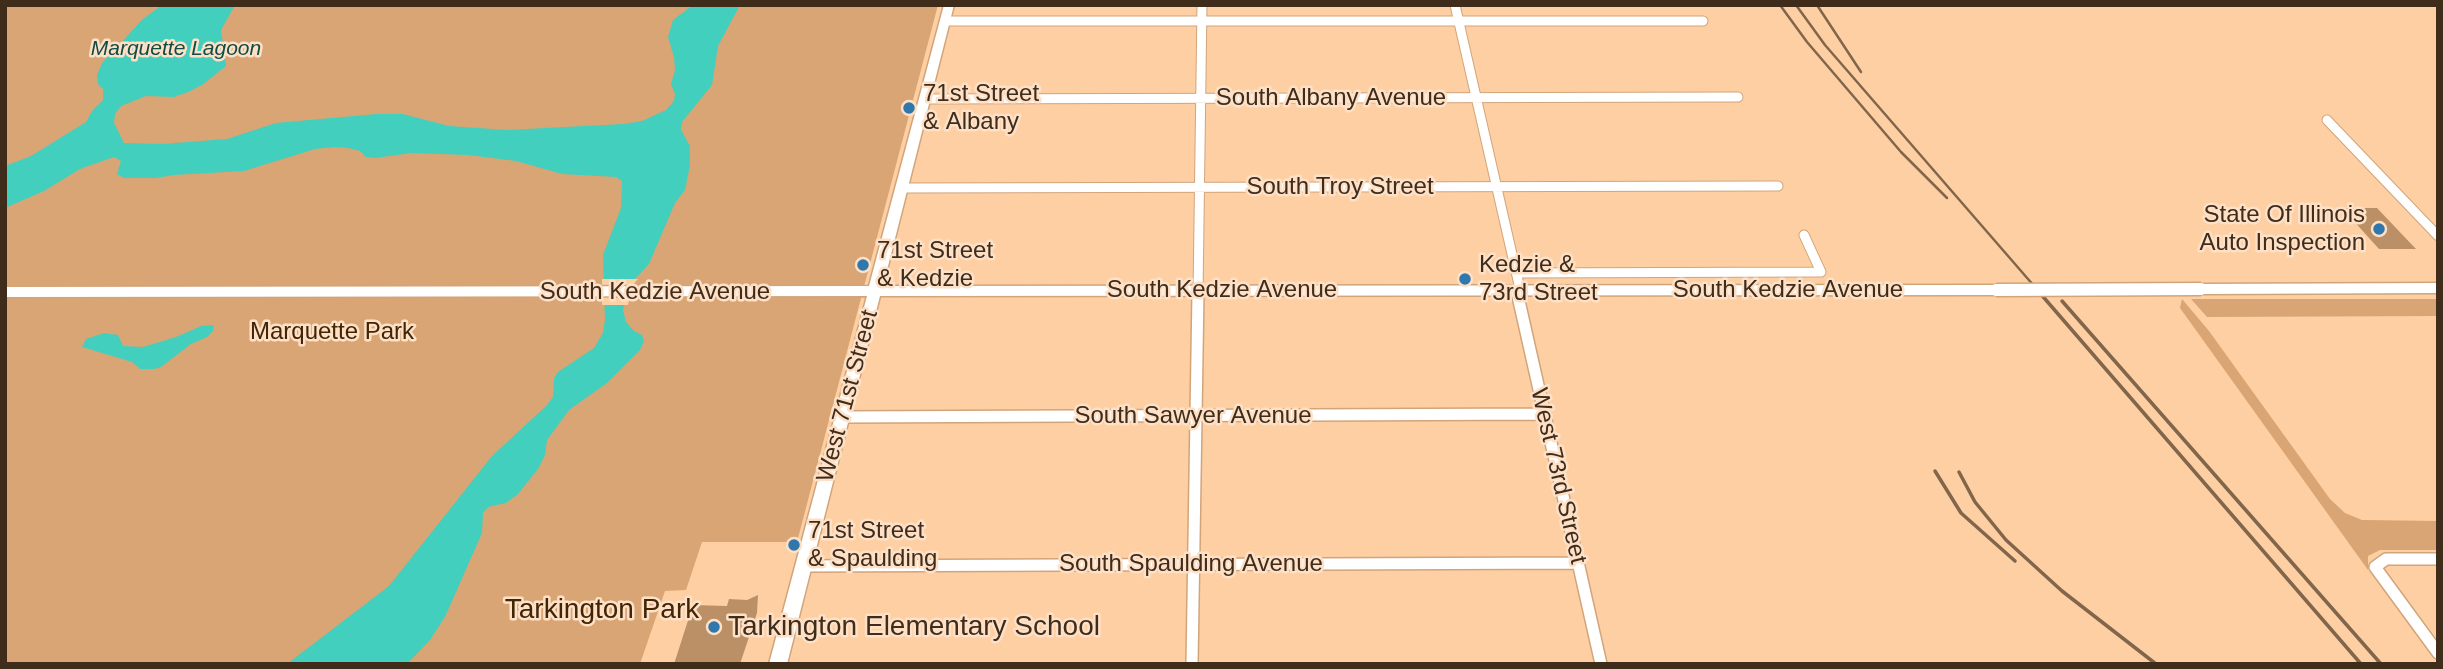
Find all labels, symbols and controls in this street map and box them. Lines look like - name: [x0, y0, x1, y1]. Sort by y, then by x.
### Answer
- water label: Marquette Lagoon: [91, 36, 261, 62]
- place label: 71st Street & Albany: [923, 80, 1039, 136]
- street label: South Albany Avenue: [1216, 84, 1446, 112]
- marker: 71st Street & Albany: [901, 100, 917, 116]
- street label: South Troy Street: [1246, 173, 1434, 201]
- place label: State Of Illinois Auto Inspection: [2200, 201, 2365, 257]
- marker: State Of Illinois Auto Inspection: [2371, 221, 2387, 237]
- place label: 71st Street & Kedzie: [877, 237, 993, 293]
- place label: Kedzie & 73rd Street: [1479, 251, 1598, 307]
- marker: 71st Street & Kedzie: [855, 257, 871, 273]
- marker: Kedzie & 73rd Street: [1457, 271, 1473, 287]
- street label: South Kedzie Avenue: [1107, 276, 1337, 304]
- street label: South Kedzie Avenue: [1673, 276, 1903, 304]
- street label: South Kedzie Avenue: [540, 278, 770, 306]
- street label: West 71st Street: [811, 307, 885, 485]
- park label: Marquette Park: [250, 318, 414, 346]
- street label: West 73rd Street: [1524, 385, 1592, 567]
- street label: South Sawyer Avenue: [1074, 402, 1312, 430]
- place label: 71st Street & Spaulding: [808, 517, 937, 573]
- marker: 71st Street & Spaulding: [786, 537, 802, 553]
- street label: South Spaulding Avenue: [1059, 550, 1323, 578]
- park label: Tarkington Park: [505, 593, 699, 627]
- place label: Tarkington Elementary School: [728, 610, 1100, 644]
- marker: Tarkington Elementary School: [706, 619, 722, 635]

